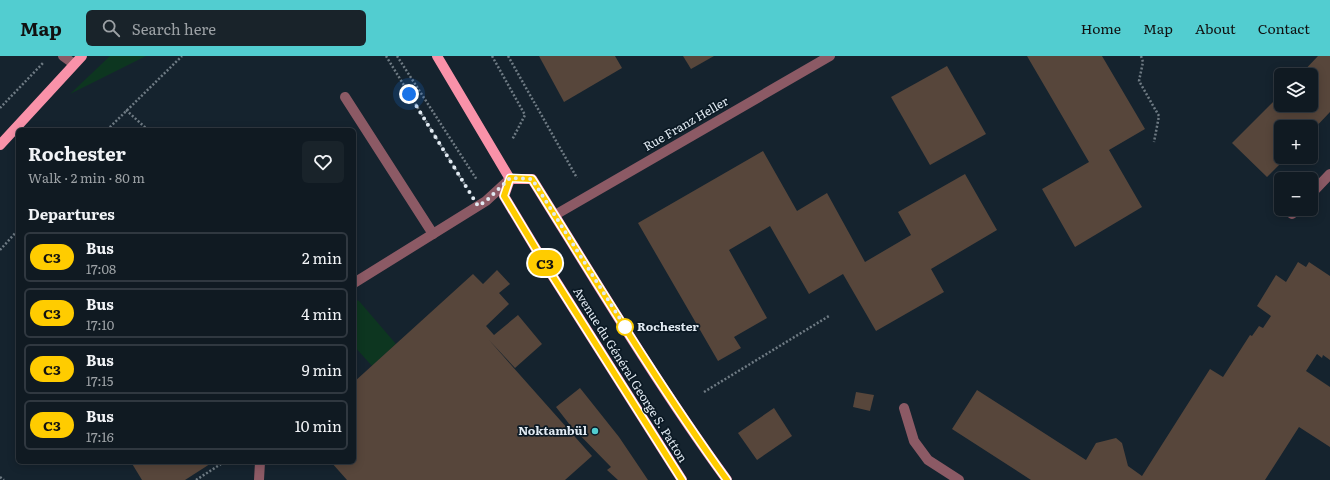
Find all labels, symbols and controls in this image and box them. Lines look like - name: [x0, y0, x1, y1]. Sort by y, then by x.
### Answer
- search box: [86, 10, 366, 46]
- text: Map: [20, 14, 62, 42]
- icon: search: [100, 17, 122, 39]
- text: Search here: [132, 17, 216, 40]
- text: Home: [1081, 18, 1121, 38]
- text: Map: [1143, 18, 1173, 38]
- text: About: [1195, 18, 1236, 38]
- text: Contact: [1258, 18, 1310, 38]
- map controls: [1274, 68, 1318, 216]
- button: layers: [1274, 68, 1318, 112]
- your location: [399, 84, 419, 104]
- street label: Rue Franz Heller: [640, 91, 732, 155]
- button: +: [1274, 120, 1318, 164]
- text: Rochester: [28, 139, 126, 167]
- button: heart: [302, 141, 344, 183]
- text: Walk · 2 min · 80 m: [28, 168, 145, 187]
- button: −: [1274, 172, 1318, 216]
- text: Departures: [28, 202, 115, 225]
- text: Bus: [86, 236, 114, 259]
- text: 2 min: [302, 246, 342, 269]
- text: C3: [43, 247, 61, 267]
- line badge: C3: [527, 250, 563, 276]
- text: C3: [536, 253, 554, 273]
- text: 17:08: [86, 259, 116, 278]
- street label: Avenue du Général George S. Patton: [569, 283, 692, 466]
- text: Bus: [86, 292, 114, 315]
- text: 4 min: [301, 302, 342, 325]
- text: C3: [43, 303, 61, 323]
- text: 17:10: [86, 315, 114, 334]
- place label: Rochester: [637, 317, 699, 335]
- marker: Rochester: [616, 318, 634, 336]
- text: Bus: [86, 348, 114, 371]
- text: 9 min: [302, 358, 342, 381]
- text: C3: [43, 359, 61, 379]
- text: 17:15: [86, 371, 113, 390]
- text: Bus: [86, 404, 114, 427]
- text: 10 min: [295, 414, 342, 437]
- text: C3: [43, 415, 61, 435]
- place label: Noktambül: [518, 421, 588, 439]
- marker: Noktambül: [590, 426, 600, 436]
- text: 17:16: [86, 427, 114, 446]

